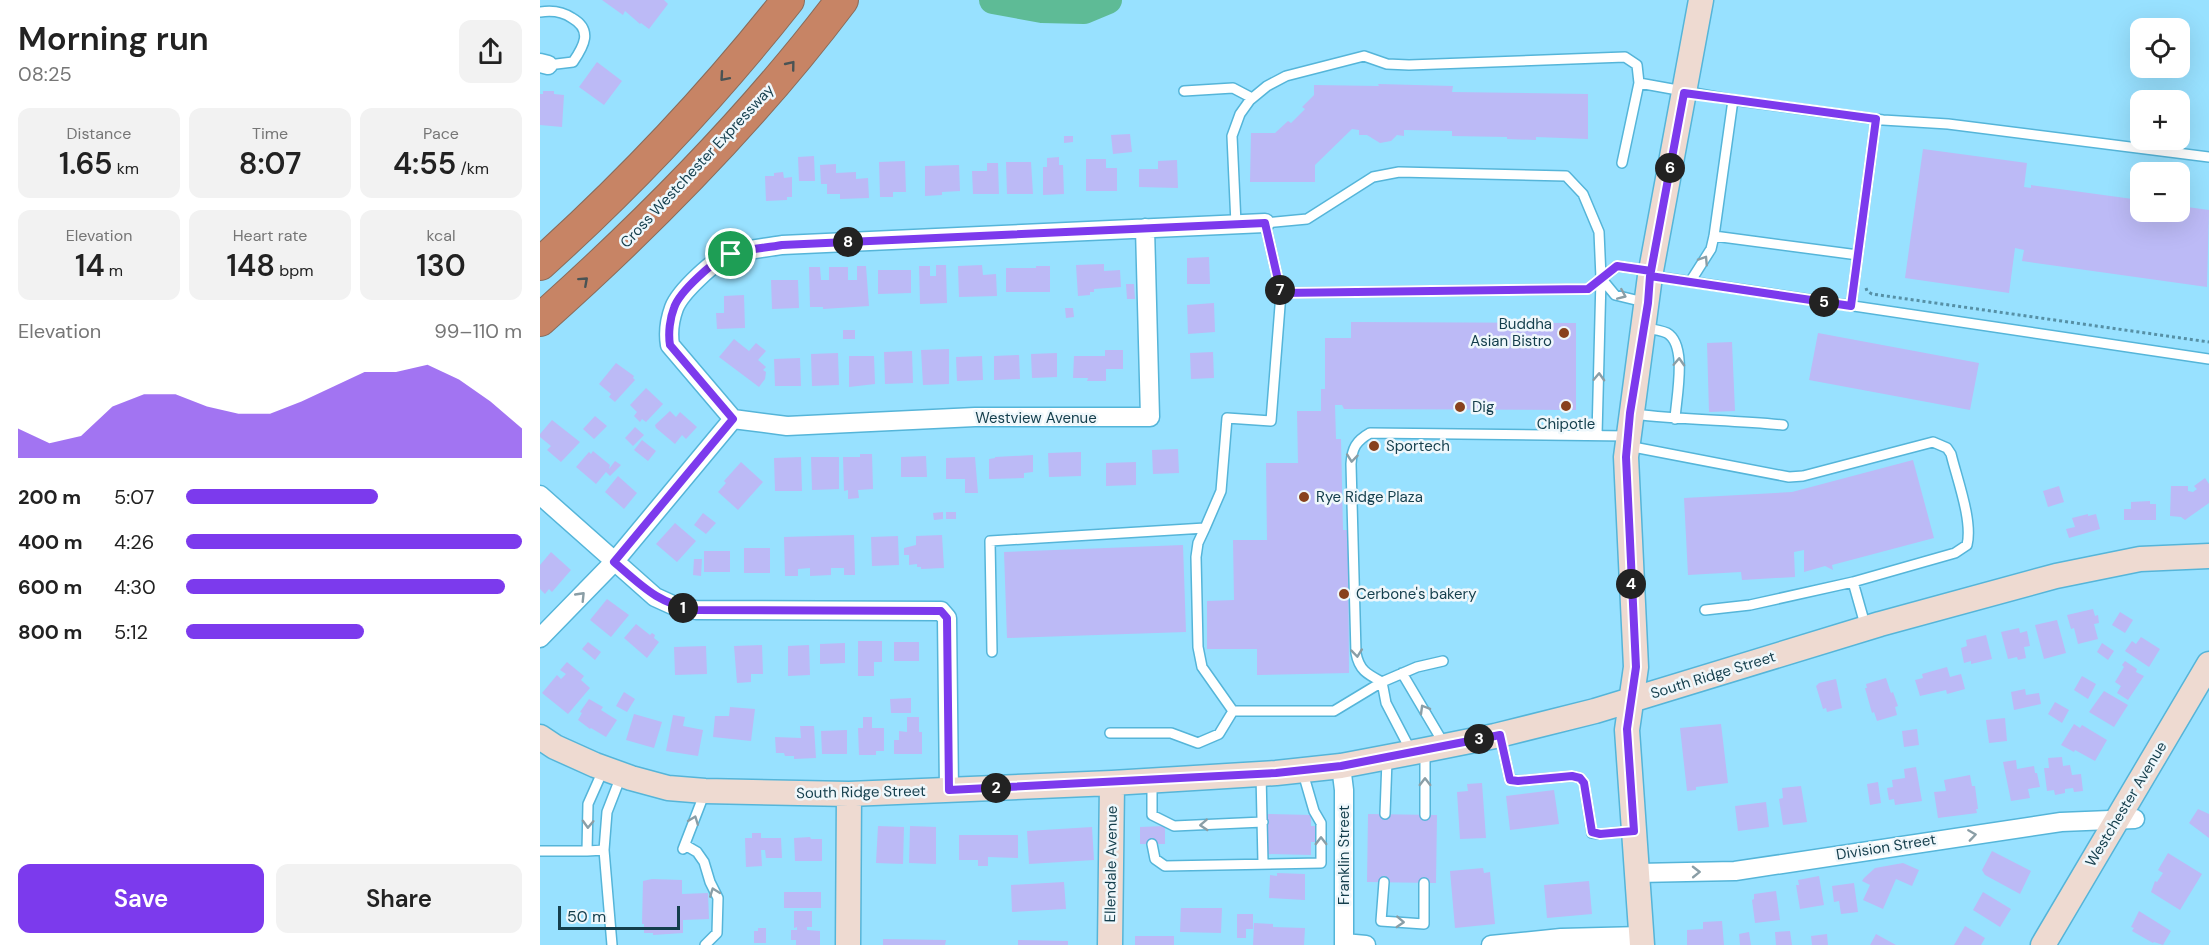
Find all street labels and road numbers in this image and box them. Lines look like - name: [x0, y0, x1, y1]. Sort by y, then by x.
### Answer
- street label: Cross Westchester Expressway: [616, 79, 779, 252]
- street label: Westview Avenue: [975, 408, 1097, 428]
- street label: South Ridge Street: [1648, 646, 1778, 704]
- street label: Westchester Avenue: [2081, 738, 2171, 870]
- street label: South Ridge Street: [796, 781, 926, 803]
- street label: Ellendale Avenue: [1100, 805, 1122, 923]
- street label: Franklin Street: [1334, 805, 1354, 905]
- street label: Division Street: [1835, 829, 1937, 865]

